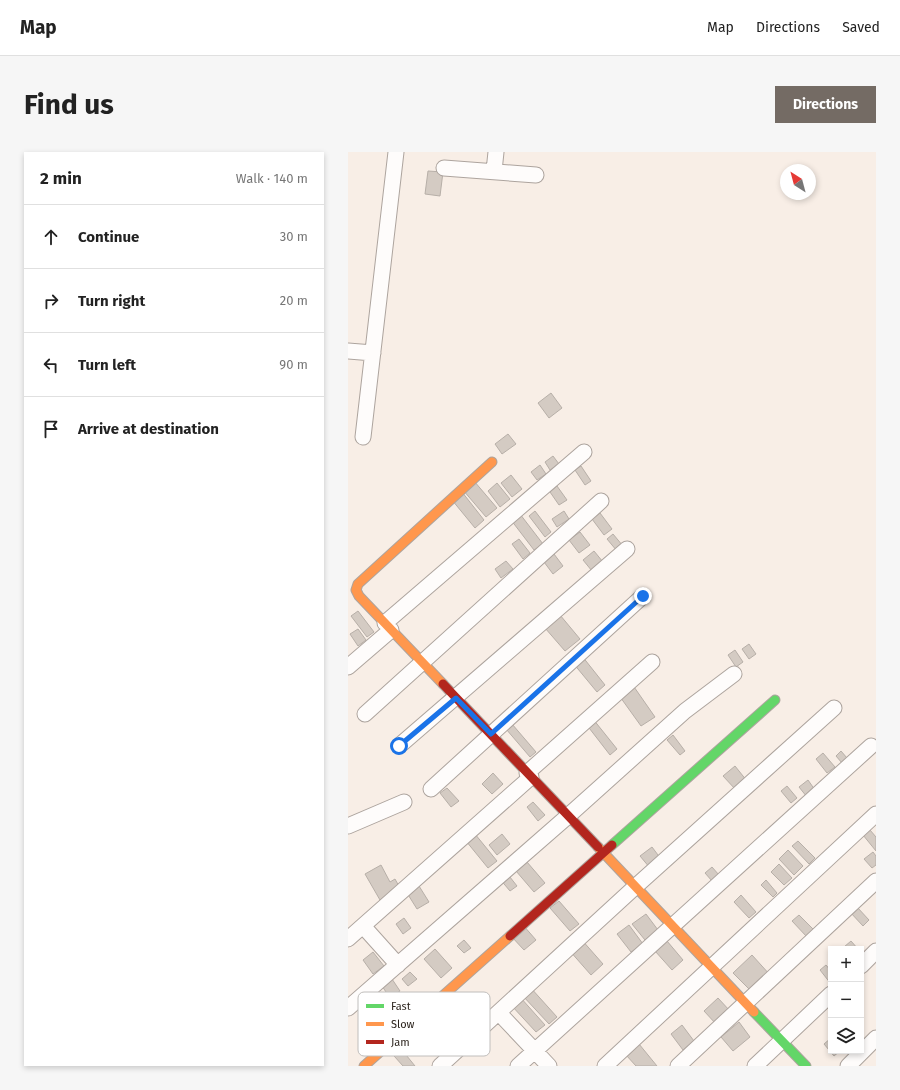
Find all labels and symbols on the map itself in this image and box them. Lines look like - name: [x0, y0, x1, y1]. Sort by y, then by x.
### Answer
- north arrow: [780, 164, 816, 200]
- route end: [634, 587, 652, 605]
- route start: [390, 737, 408, 755]
- legend: [358, 992, 490, 1056]
- text: Fast: [391, 1000, 411, 1013]
- text: Slow: [391, 1018, 415, 1031]
- text: Jam: [391, 1036, 410, 1049]

